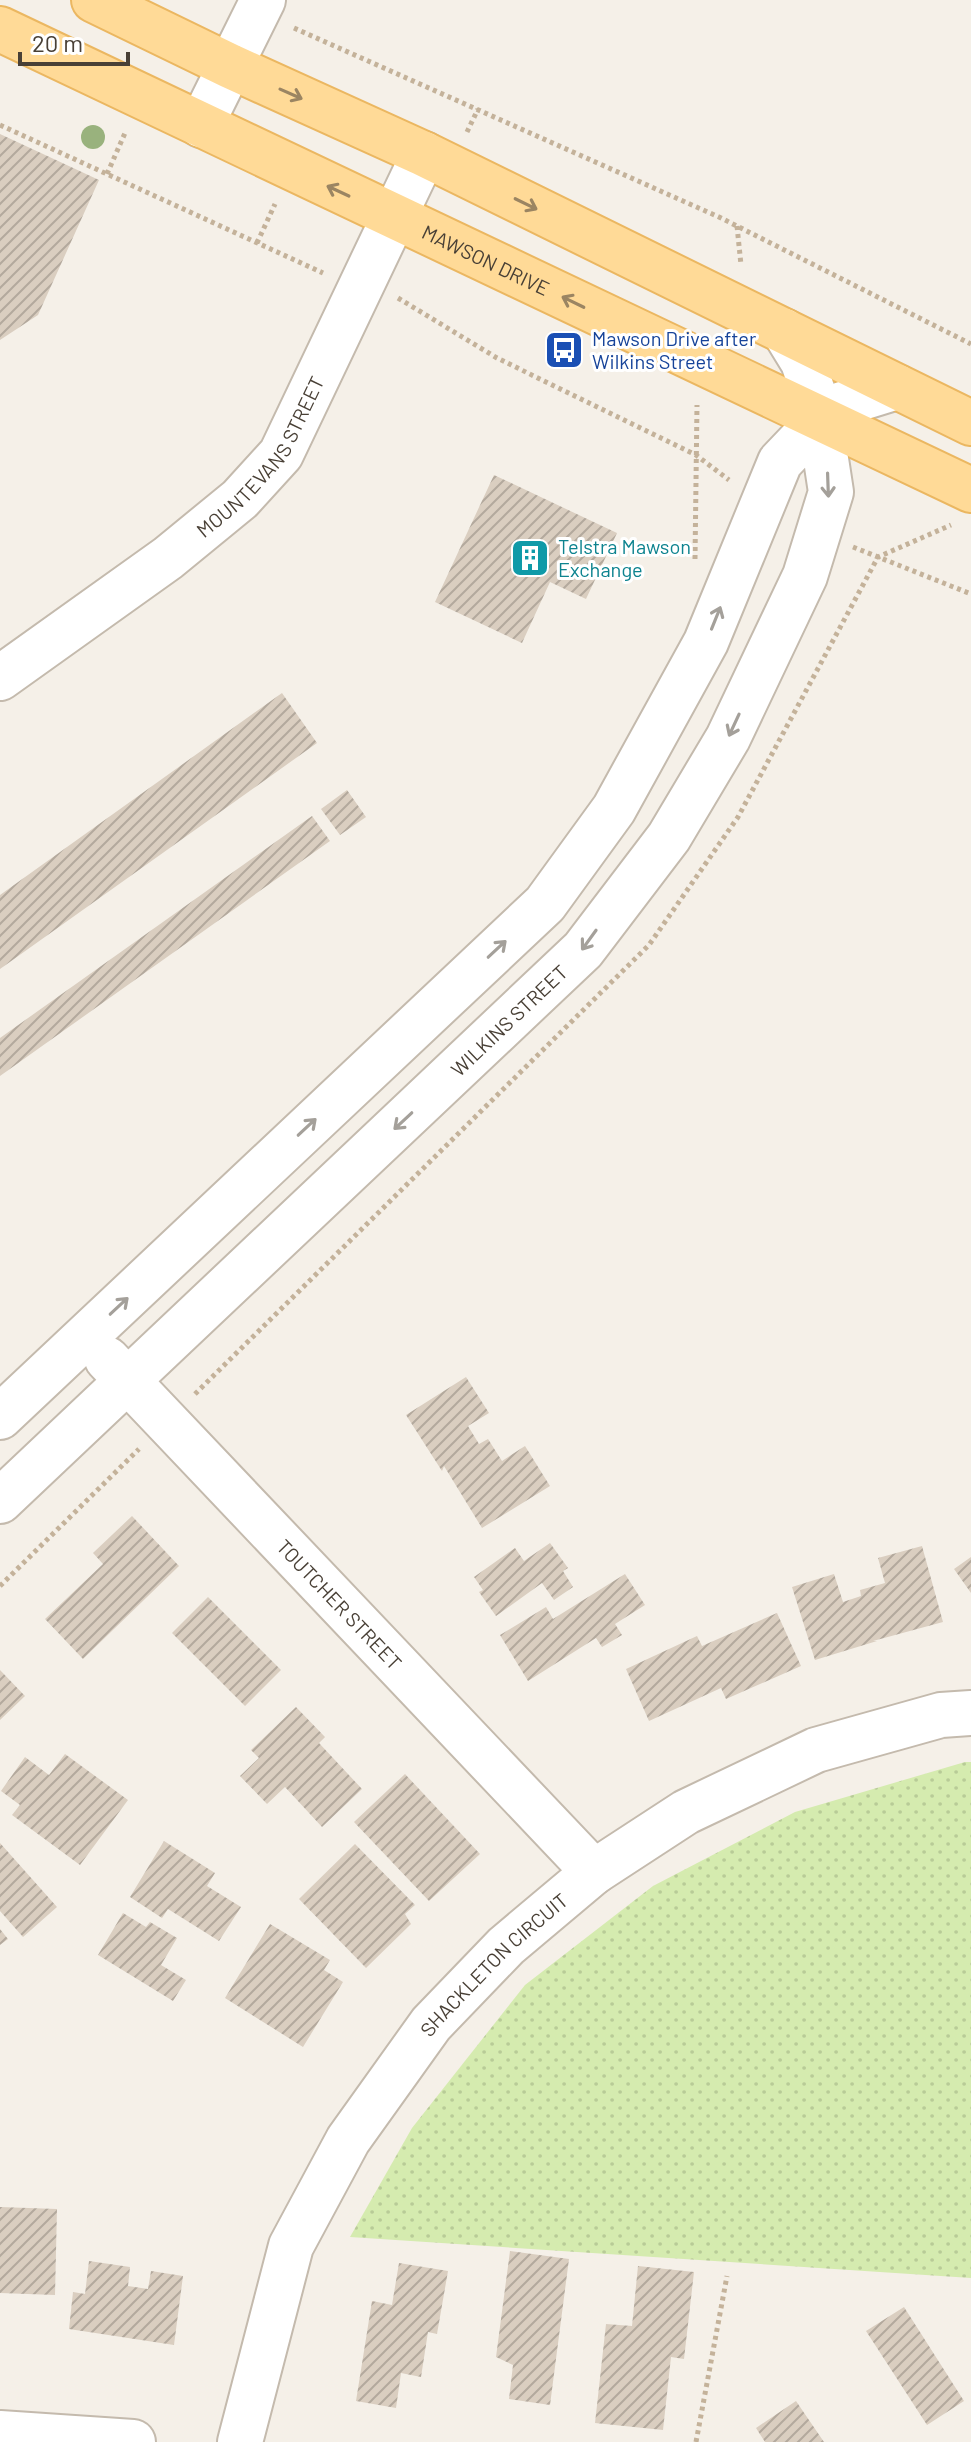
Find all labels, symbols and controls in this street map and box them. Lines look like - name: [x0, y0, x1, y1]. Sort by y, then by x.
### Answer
- scale bar: [20, 16, 128, 66]
- text: 20 m: [32, 28, 83, 57]
- one-way arrow: [278, 87, 303, 102]
- one-way arrow: [326, 183, 350, 198]
- one-way arrow: [514, 197, 538, 212]
- street label: MAWSON DRIVE: [419, 219, 553, 300]
- one-way arrow: [561, 294, 585, 309]
- place label: Mawson Drive after Wilkins Street: [592, 326, 756, 373]
- bus stop icon: Mawson Drive after Wilkins Street: [543, 329, 585, 371]
- street label: MOUNTEVANS STREET: [191, 372, 328, 542]
- one-way arrow: [821, 471, 836, 498]
- place label: Telstra Mawson Exchange: [558, 534, 691, 581]
- building icon: Telstra Mawson Exchange: [509, 537, 551, 579]
- one-way arrow: [709, 606, 724, 631]
- one-way arrow: [726, 713, 741, 737]
- one-way arrow: [581, 929, 598, 951]
- one-way arrow: [486, 941, 506, 959]
- street label: WILKINS STREET: [446, 960, 572, 1081]
- one-way arrow: [393, 1111, 413, 1130]
- one-way arrow: [297, 1118, 317, 1137]
- one-way arrow: [108, 1298, 128, 1316]
- street label: TOUTCHER STREET: [272, 1534, 407, 1674]
- street label: SHACKLETON CIRCUIT: [414, 1888, 572, 2040]

